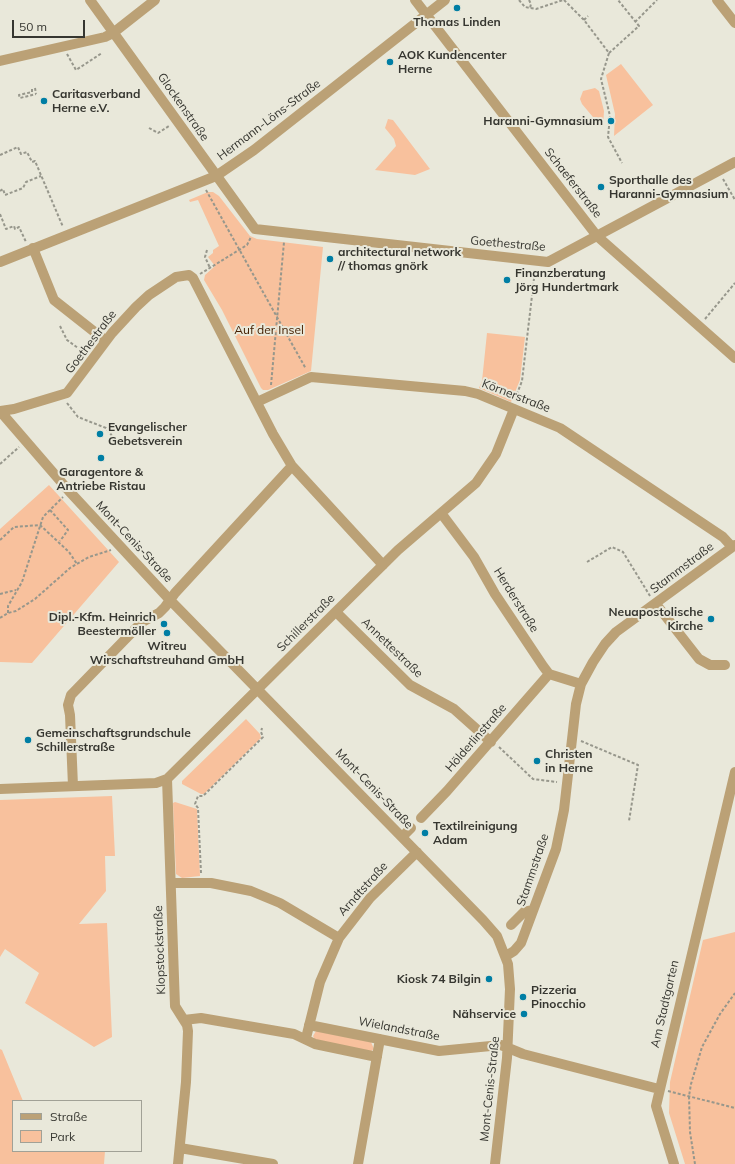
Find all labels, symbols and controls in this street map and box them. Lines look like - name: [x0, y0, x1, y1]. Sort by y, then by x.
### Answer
- marker: Thomas Linden: [452, 3, 462, 13]
- scale bar: [14, 12, 87, 38]
- place label: Thomas Linden: [413, 15, 501, 29]
- text: 50 m: [19, 19, 47, 34]
- place label: AOK Kundencenter Herne: [398, 48, 507, 76]
- marker: AOK Kundencenter Herne: [385, 57, 395, 67]
- street label: Glockenstraße: [154, 70, 212, 144]
- street label: Hermann-Löns-Straße: [215, 76, 323, 164]
- place label: Caritasverband Herne e.V.: [52, 87, 140, 115]
- marker: Caritasverband Herne e.V.: [39, 96, 49, 106]
- place label: Haranni-Gymnasium: [483, 114, 603, 128]
- marker: Haranni-Gymnasium: [606, 116, 616, 126]
- street label: Schaeferstraße: [541, 145, 605, 221]
- place label: Sporthalle des Haranni-Gymnasium: [609, 173, 729, 201]
- marker: Sporthalle des Haranni-Gymnasium: [596, 182, 606, 192]
- street label: Goethestraße: [470, 234, 546, 254]
- place label: architectural network // thomas gnörk: [338, 245, 461, 273]
- marker: architectural network // thomas gnörk: [325, 254, 335, 264]
- place label: Finanzberatung Jörg Hundertmark: [515, 266, 619, 294]
- marker: Finanzberatung Jörg Hundertmark: [502, 275, 512, 285]
- street label: Goethestraße: [62, 307, 120, 377]
- park label: Auf der Insel: [234, 323, 304, 337]
- street label: Körnerstraße: [480, 376, 552, 416]
- place label: Evangelischer Gebetsverein: [108, 420, 187, 448]
- marker: Evangelischer Gebetsverein: [95, 429, 105, 439]
- marker: Garagentore & Antriebe Ristau: [96, 453, 106, 463]
- place label: Garagentore & Antriebe Ristau: [56, 465, 146, 493]
- street label: Mont-Cenis-Straße: [93, 498, 175, 586]
- street label: Stammstraße: [647, 539, 717, 597]
- street label: Herderstraße: [490, 565, 542, 635]
- street label: Schillerstraße: [274, 591, 338, 655]
- place label: Neuapostolische Kirche: [609, 605, 703, 633]
- place label: Dipl.-Kfm. Heinrich Beestermöller: [49, 610, 156, 638]
- marker: Neuapostolische Kirche: [706, 614, 716, 624]
- street label: Annettestraße: [358, 615, 426, 681]
- marker: Dipl.-Kfm. Heinrich Beestermöller: [159, 619, 169, 629]
- marker: Witreu Wirschaftstreuhand GmbH: [162, 628, 172, 638]
- place label: Witreu Wirschaftstreuhand GmbH: [90, 639, 244, 667]
- street label: Hölderlinstraße: [443, 701, 509, 775]
- place label: Gemeinschaftsgrundschule Schillerstraße: [36, 726, 191, 754]
- marker: Gemeinschaftsgrundschule Schillerstraße: [23, 735, 33, 745]
- street label: Mont-Cenis-Straße: [332, 746, 416, 832]
- place label: Christen in Herne: [545, 747, 593, 775]
- marker: Christen in Herne: [532, 756, 542, 766]
- place label: Textilreinigung Adam: [433, 819, 517, 847]
- marker: Textilreinigung Adam: [420, 828, 430, 838]
- street label: Stammstraße: [514, 832, 552, 908]
- street label: Arndtstraße: [335, 859, 391, 919]
- street label: Klopstockstraße: [151, 905, 169, 995]
- street label: Am Stadtgarten: [648, 959, 682, 1049]
- place label: Kiosk 74 Bilgin: [397, 972, 481, 986]
- marker: Kiosk 74 Bilgin: [484, 974, 494, 984]
- place label: Pizzeria Pinocchio: [531, 983, 586, 1011]
- marker: Pizzeria Pinocchio: [518, 992, 528, 1002]
- place label: Nähservice: [452, 1007, 516, 1021]
- marker: Nähservice: [519, 1009, 529, 1019]
- street label: Wielandstraße: [357, 1014, 441, 1044]
- street label: Mont-Cenis-Straße: [477, 1036, 503, 1142]
- legend: [12, 1100, 142, 1152]
- text: Straße: [50, 1109, 87, 1124]
- text: Park: [50, 1129, 75, 1144]

